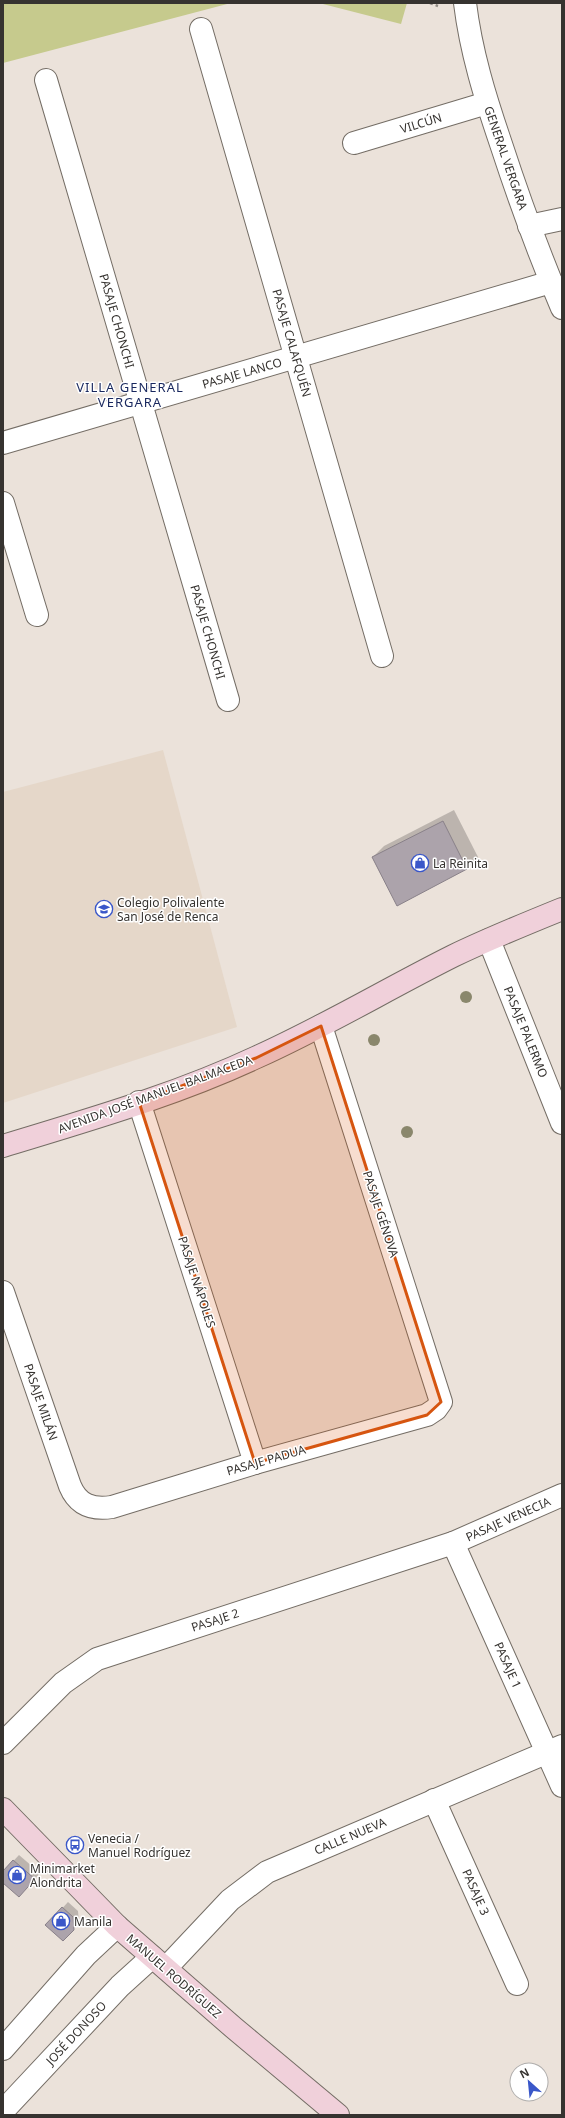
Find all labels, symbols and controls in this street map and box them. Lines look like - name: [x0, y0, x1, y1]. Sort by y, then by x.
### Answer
- street label: GENERAL VERGARA: [480, 104, 532, 212]
- street label: VILCÚN: [398, 109, 444, 137]
- street label: PASAJE CHONCHI: [95, 272, 139, 370]
- street label: PASAJE CALAFQUÉN: [268, 287, 316, 399]
- street label: PASAJE LANCO: [200, 354, 284, 392]
- district label: VILLA GENERAL VERGARA: [76, 378, 184, 411]
- street label: PASAJE CHONCHI: [186, 583, 230, 681]
- shop icon: La Reinita: [410, 853, 430, 873]
- place label: La Reinita: [433, 855, 488, 872]
- place label: Colegio Polivalente San José de Renca: [117, 894, 225, 925]
- school or university icon: Colegio Polivalente San José de Renca: [94, 899, 114, 919]
- street label: PASAJE PALERMO: [500, 984, 552, 1080]
- street label: AVENIDA JOSÉ MANUEL BALMACEDA: [55, 1051, 255, 1137]
- street label: PASAJE GÉNOVA: [359, 1168, 403, 1260]
- street label: PASAJE NÁPOLES: [174, 1234, 220, 1330]
- street label: PASAJE MILÁN: [20, 1361, 62, 1443]
- street label: PASAJE PADUA: [224, 1440, 308, 1479]
- street label: PASAJE VENECIA: [463, 1493, 553, 1545]
- street label: PASAJE 2: [189, 1604, 241, 1636]
- street label: PASAJE 1: [490, 1639, 526, 1691]
- street label: CALLE NUEVA: [311, 1813, 389, 1859]
- place label: Venecia / Manuel Rodríguez: [88, 1830, 191, 1861]
- bus stop icon: Venecia / Manuel Rodríguez: [65, 1835, 85, 1855]
- place label: Minimarket Alondrita: [30, 1860, 96, 1891]
- shop icon: Minimarket Alondrita: [7, 1865, 27, 1885]
- street label: PASAJE 3: [458, 1866, 494, 1918]
- shop icon: Manila: [51, 1911, 71, 1931]
- place label: Manila: [74, 1913, 112, 1930]
- street label: MANUEL RODRÍGUEZ: [123, 1930, 225, 2022]
- street label: JOSÉ DONOSO: [41, 1997, 110, 2069]
- north arrow: [509, 2062, 549, 2102]
- text: N: [517, 2064, 532, 2081]

